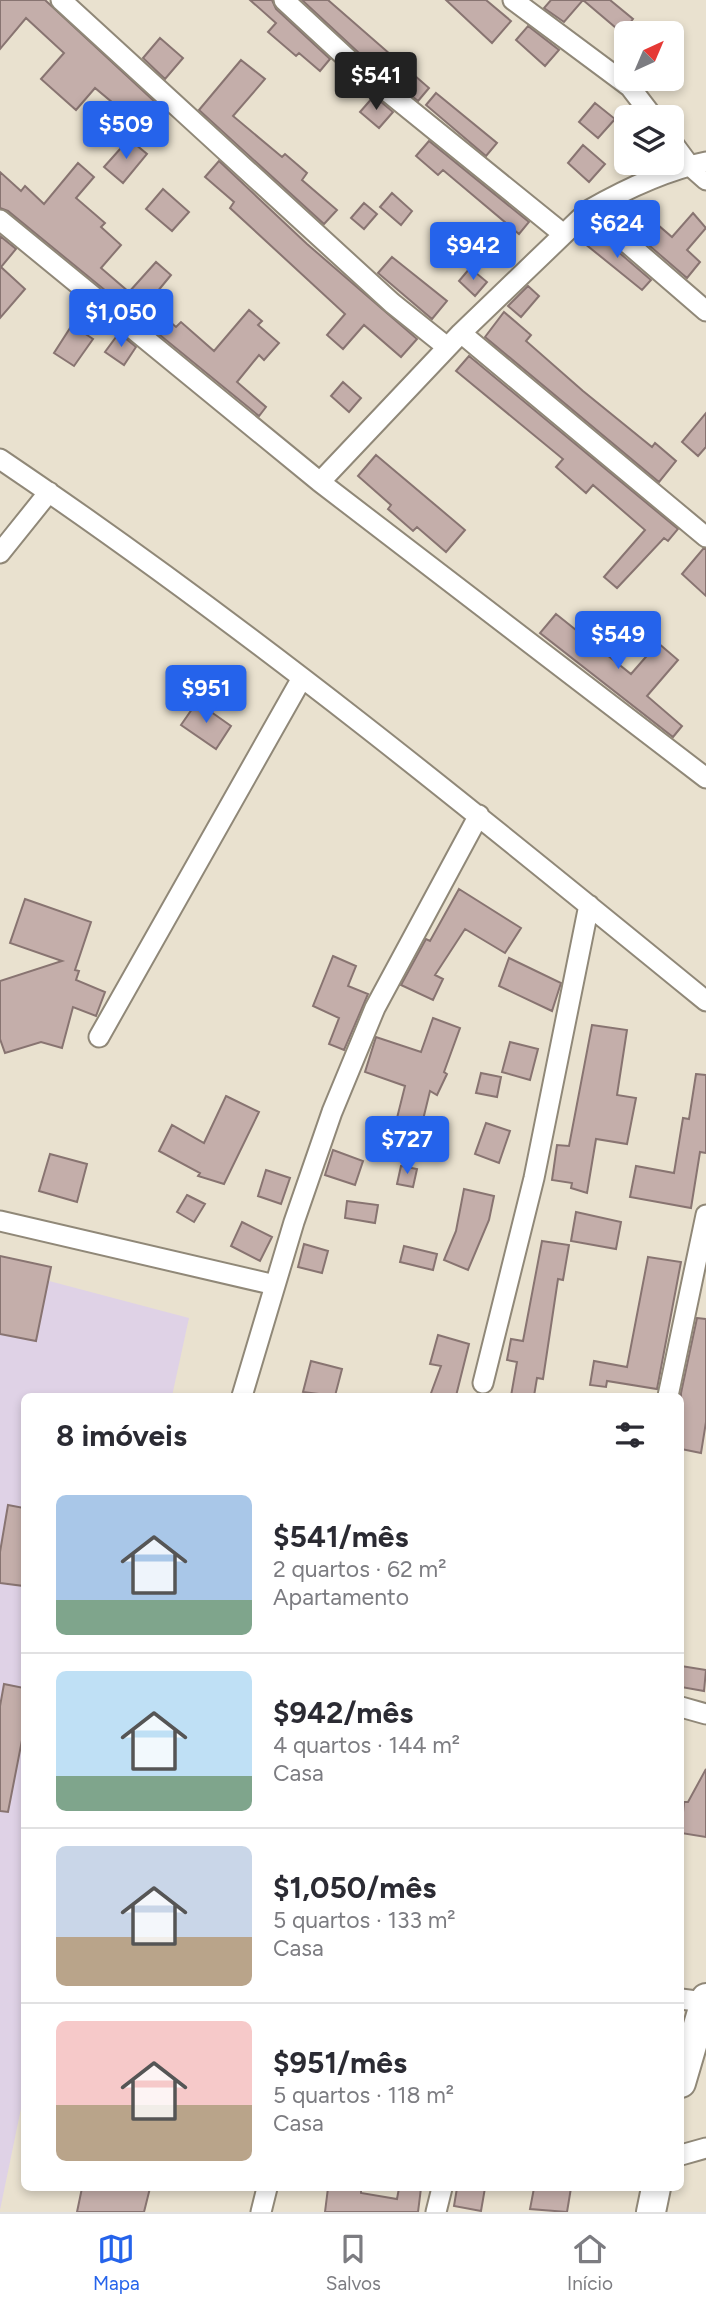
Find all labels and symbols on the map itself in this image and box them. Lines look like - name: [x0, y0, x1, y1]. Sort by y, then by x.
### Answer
- north arrow: [614, 21, 684, 91]
- pin: $541: [335, 52, 417, 112]
- pin: $509: [85, 102, 167, 161]
- pin: $624: [576, 201, 658, 260]
- pin: $942: [432, 222, 514, 282]
- pin: $1,050: [64, 290, 178, 349]
- pin: $549: [577, 612, 659, 671]
- pin: $951: [165, 666, 247, 725]
- pin: $727: [366, 1116, 448, 1176]

